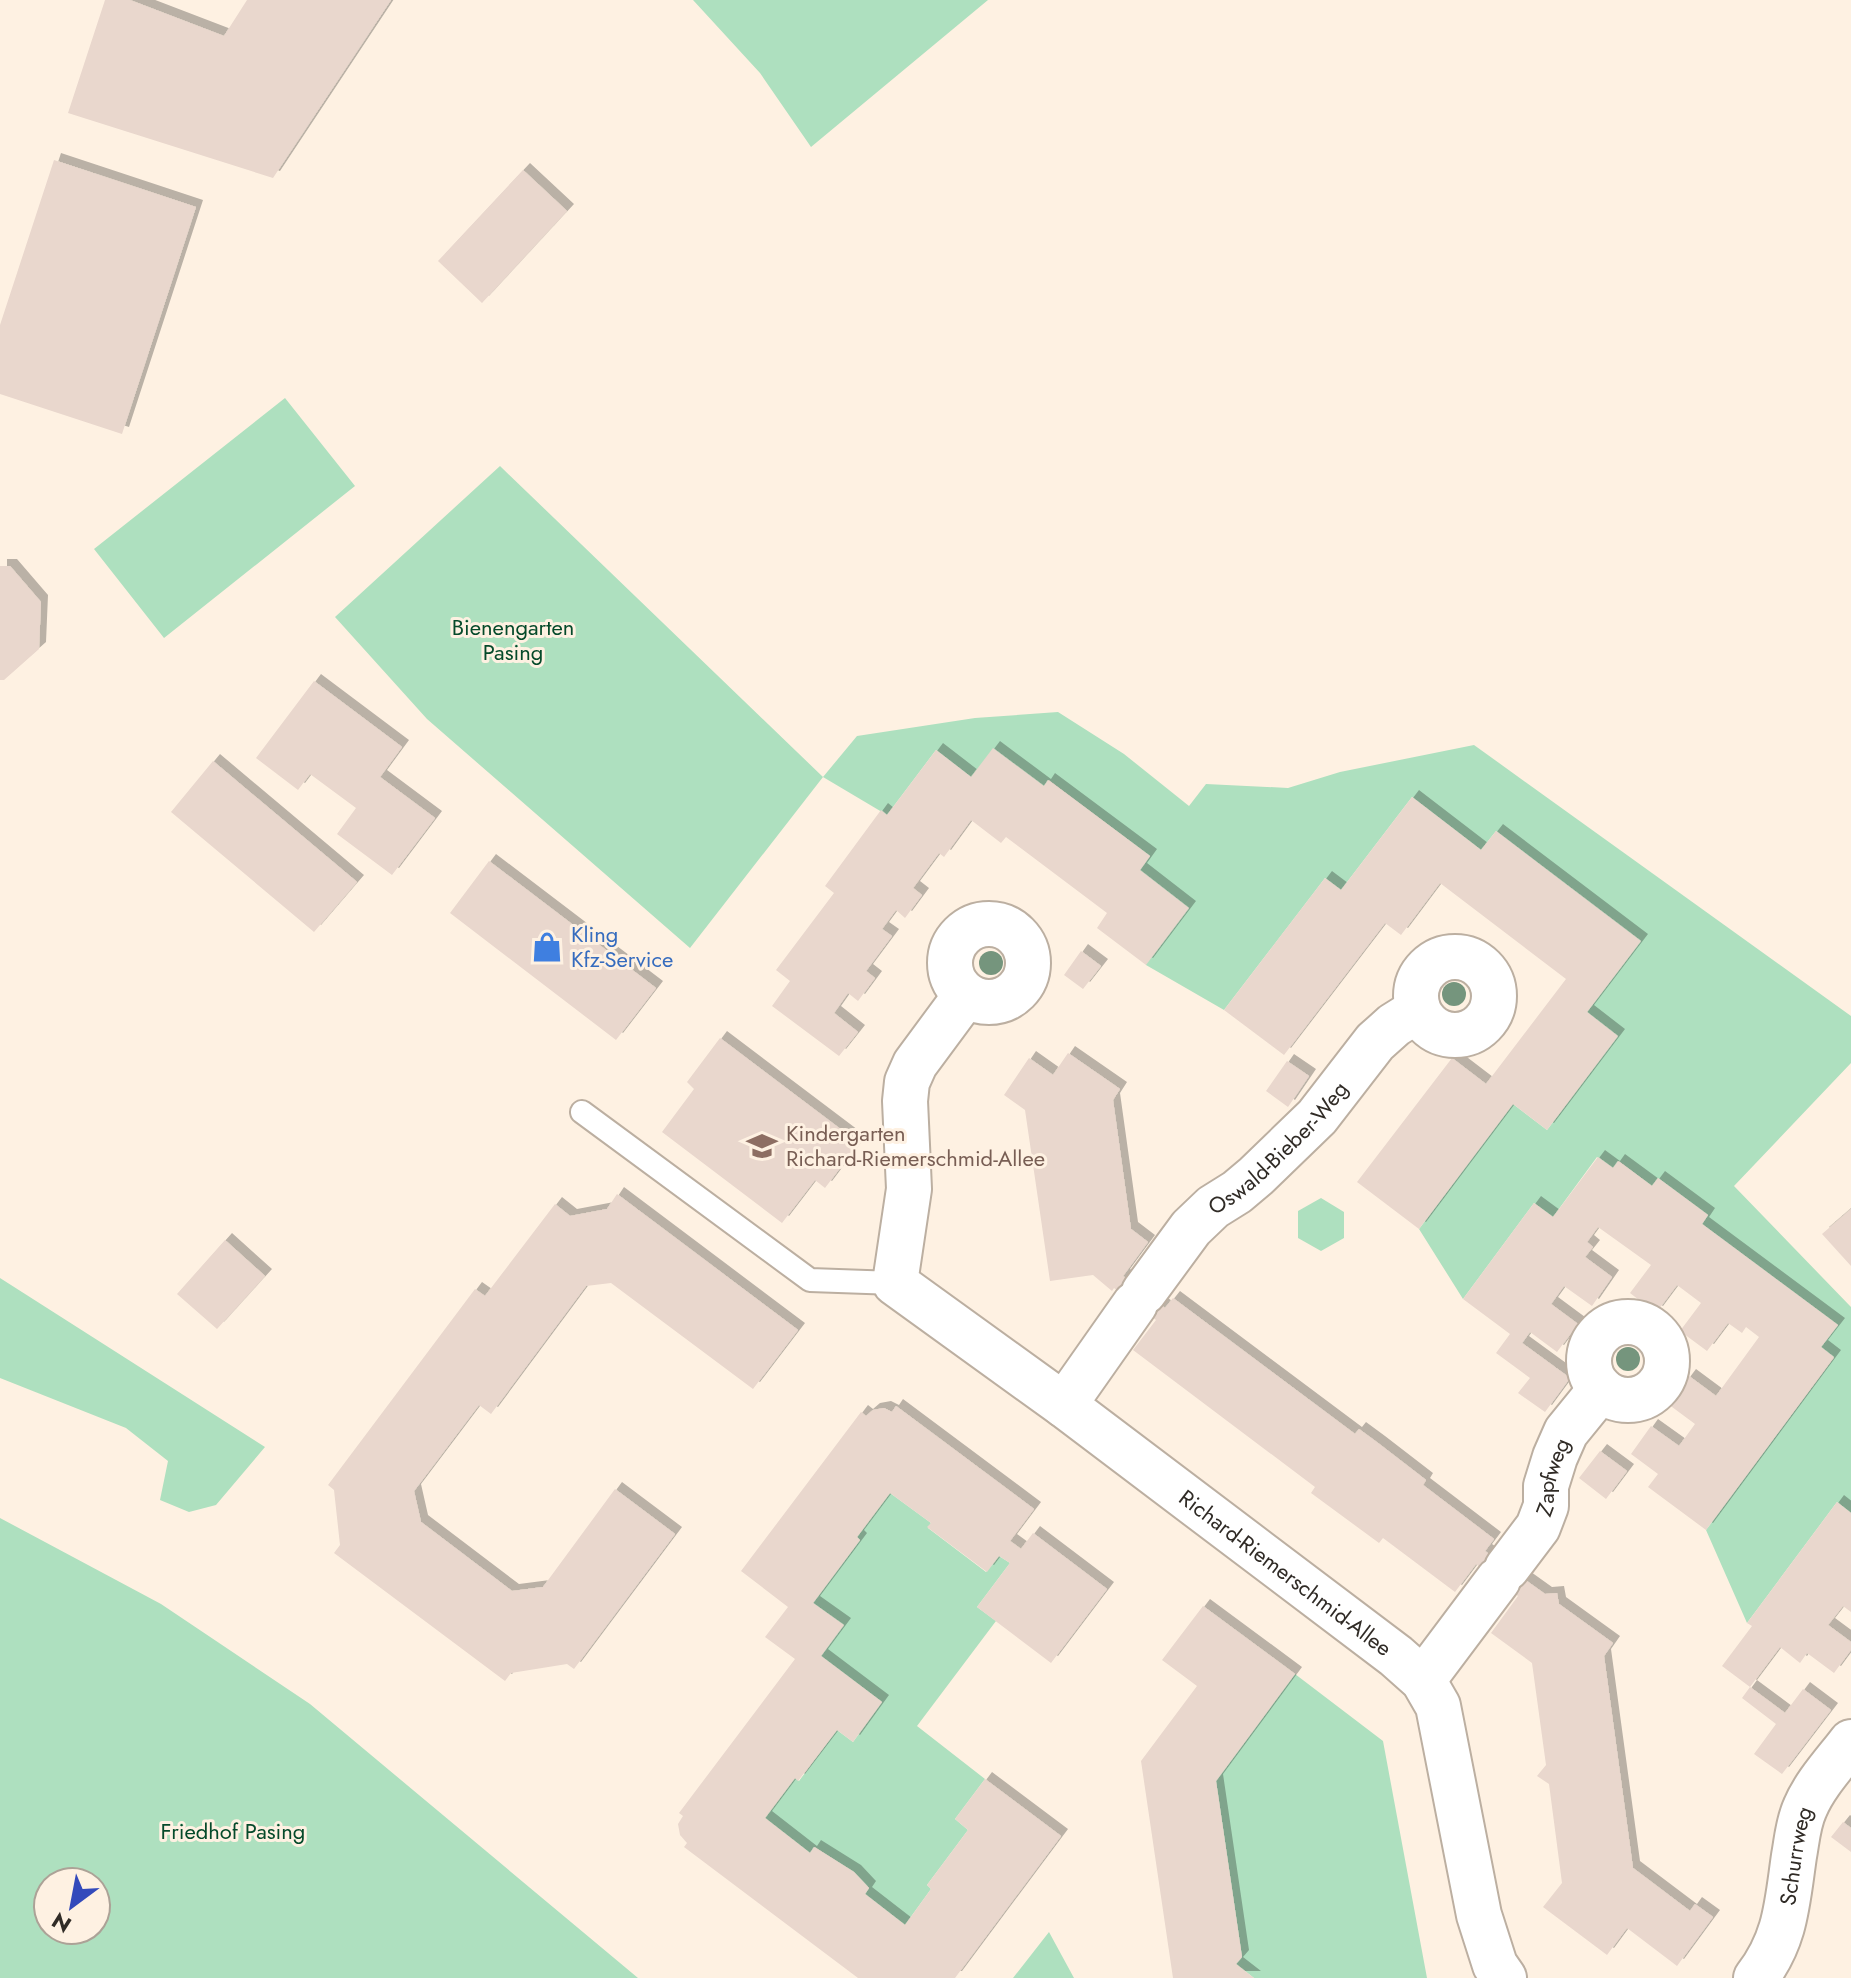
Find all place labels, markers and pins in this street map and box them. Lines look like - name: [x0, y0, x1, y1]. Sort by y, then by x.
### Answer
- place label: Kling Kfz-Service: [571, 918, 673, 975]
- shop icon: Kling Kfz-Service: [530, 930, 564, 964]
- place label: Kindergarten Richard-Riemerschmid-Allee: [786, 1117, 1045, 1174]
- school or university icon: Kindergarten Richard-Riemerschmid-Allee: [745, 1129, 779, 1163]

